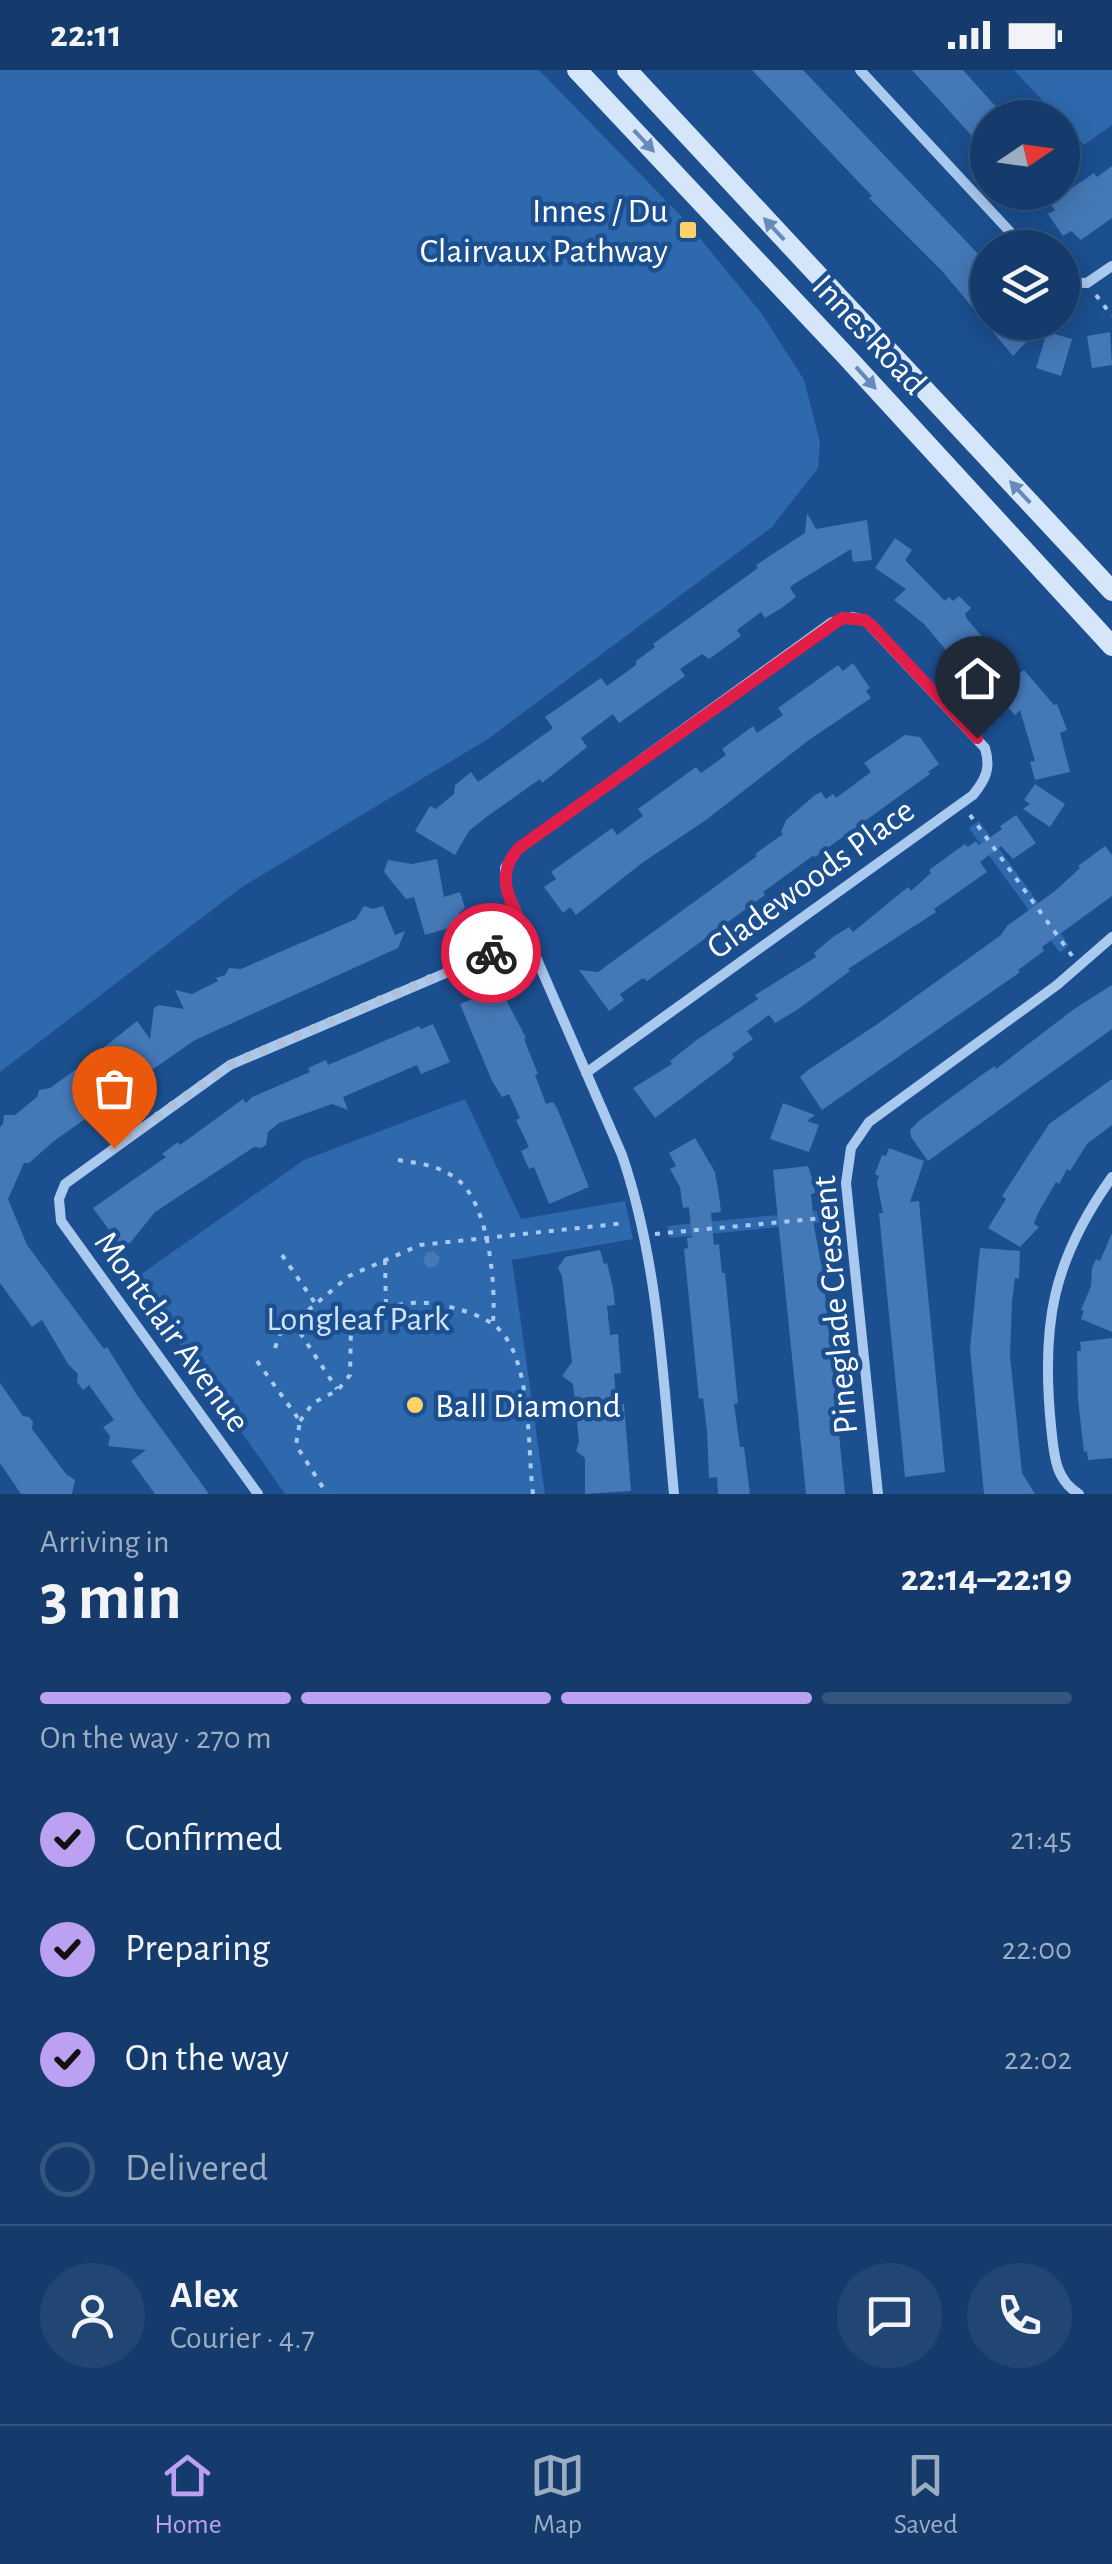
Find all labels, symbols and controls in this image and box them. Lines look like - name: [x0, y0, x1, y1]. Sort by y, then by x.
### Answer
- text: 22:11: [50, 16, 122, 54]
- north arrow: [970, 100, 1080, 210]
- map controls: [970, 100, 1080, 340]
- one-way arrow: [632, 129, 655, 153]
- place label: Innes / Du Clairvaux Pathway: [420, 194, 668, 269]
- one-way arrow: [763, 217, 786, 241]
- marker: Innes / Du Clairvaux Pathway: [677, 219, 699, 241]
- button: layers: [970, 230, 1080, 340]
- street label: Innes Road: [805, 268, 933, 402]
- one-way arrow: [854, 366, 877, 390]
- one-way arrow: [1009, 480, 1032, 504]
- pin: [935, 636, 1020, 739]
- icon: home: [950, 651, 1005, 706]
- street label: Gladewoods Place: [701, 793, 921, 966]
- courier: [441, 903, 541, 1003]
- icon: bike: [464, 926, 519, 981]
- pin: [72, 1046, 157, 1149]
- icon: bag: [87, 1061, 142, 1116]
- street label: Pineglade Crescent: [807, 1174, 864, 1435]
- street label: Montclair Avenue: [88, 1225, 256, 1439]
- park label: Longleaf Park: [266, 1302, 450, 1337]
- place label: Ball Diamond: [435, 1389, 621, 1424]
- marker: Ball Diamond: [404, 1394, 426, 1416]
- text: Arriving in: [40, 1526, 169, 1558]
- text: 22:14–22:19: [901, 1560, 1072, 1598]
- text: 3 min: [40, 1566, 182, 1631]
- text: On the way · 270 m: [40, 1722, 272, 1754]
- icon: check: [40, 1812, 95, 1867]
- text: Confirmed: [125, 1820, 282, 1858]
- text: 21:45: [1010, 1823, 1072, 1855]
- icon: check: [40, 1922, 95, 1977]
- text: Preparing: [125, 1930, 270, 1968]
- text: 22:00: [1002, 1933, 1072, 1965]
- icon: check: [40, 2032, 95, 2087]
- text: On the way: [125, 2040, 289, 2078]
- text: 22:02: [1004, 2043, 1072, 2075]
- text: Delivered: [125, 2150, 268, 2188]
- button: person: [40, 2263, 145, 2368]
- button: chat: [837, 2263, 942, 2368]
- button: phone: [967, 2263, 1072, 2368]
- text: Alex: [170, 2277, 239, 2315]
- text: Courier · 4.7: [170, 2322, 315, 2354]
- tab: Home: [154, 2448, 222, 2542]
- tab: Map: [530, 2448, 585, 2542]
- tab: Saved: [894, 2448, 958, 2542]

